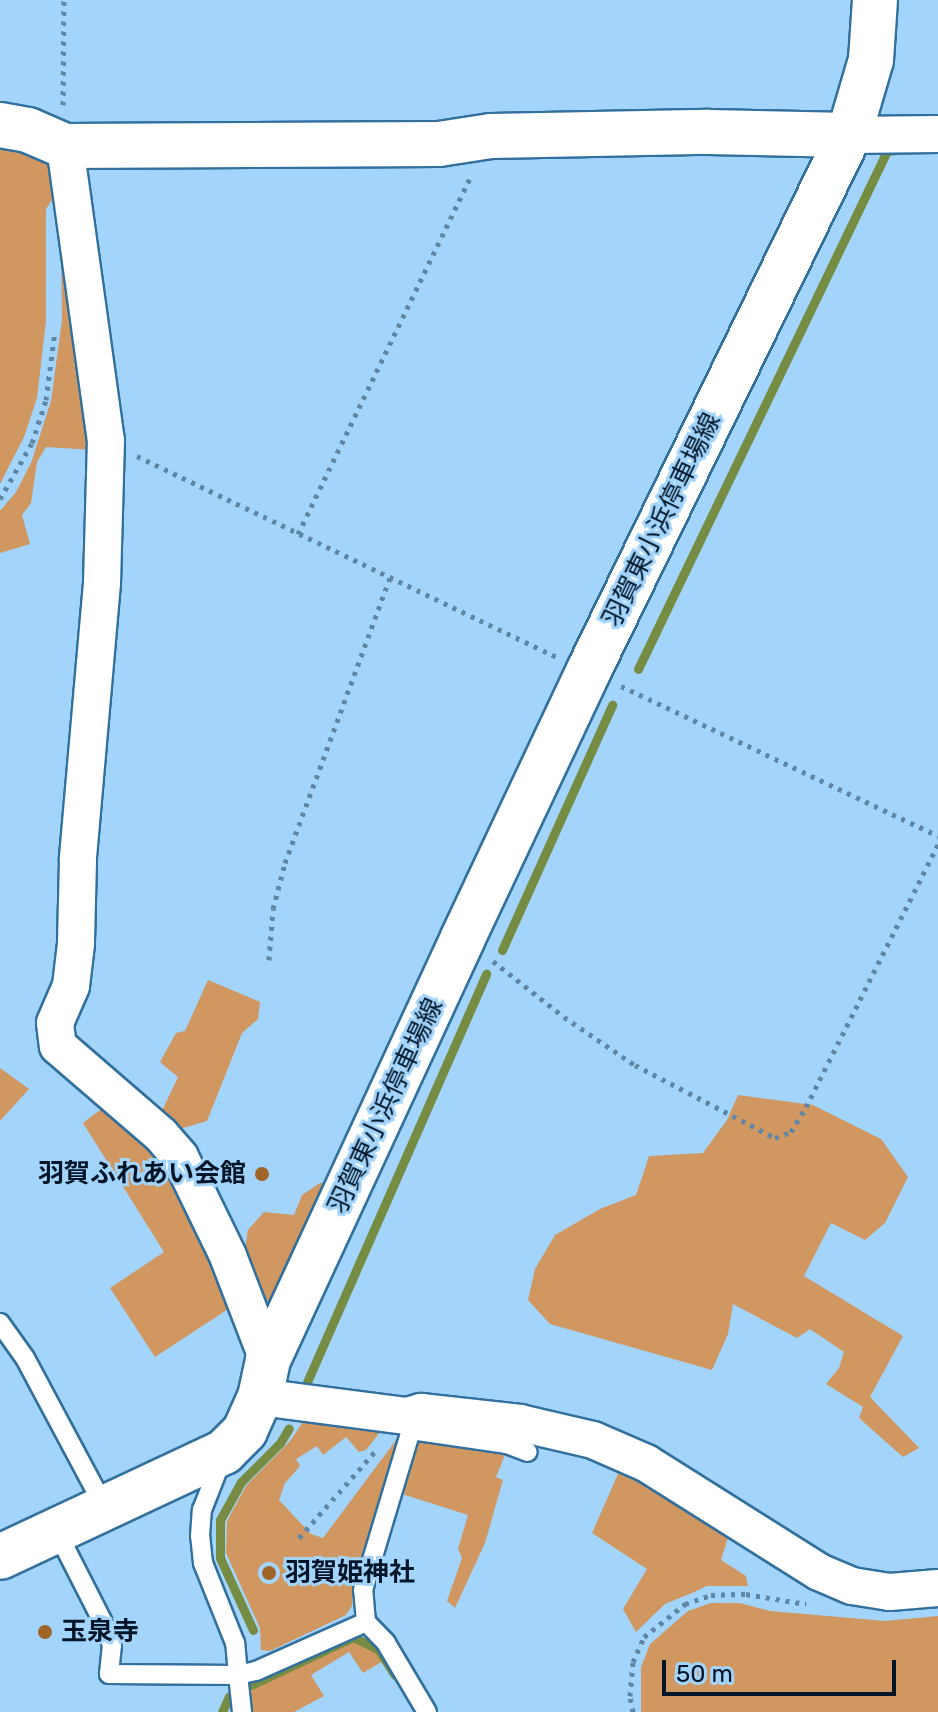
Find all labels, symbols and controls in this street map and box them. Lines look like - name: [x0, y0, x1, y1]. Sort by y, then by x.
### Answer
- street label: 羽賀東小浜停車場線: [597, 408, 727, 632]
- street label: 羽賀東小浜停車場線: [322, 993, 450, 1219]
- place label: 羽賀ふれあい会館: [38, 1158, 246, 1190]
- marker: 羽賀ふれあい会館: [253, 1165, 271, 1183]
- place label: 羽賀姫神社: [285, 1557, 415, 1589]
- marker: 羽賀姫神社: [260, 1564, 278, 1582]
- place label: 玉泉寺: [61, 1616, 139, 1648]
- marker: 玉泉寺: [36, 1623, 54, 1641]
- scale bar: [666, 1644, 900, 1694]
- text: 50 m: [676, 1660, 733, 1688]

